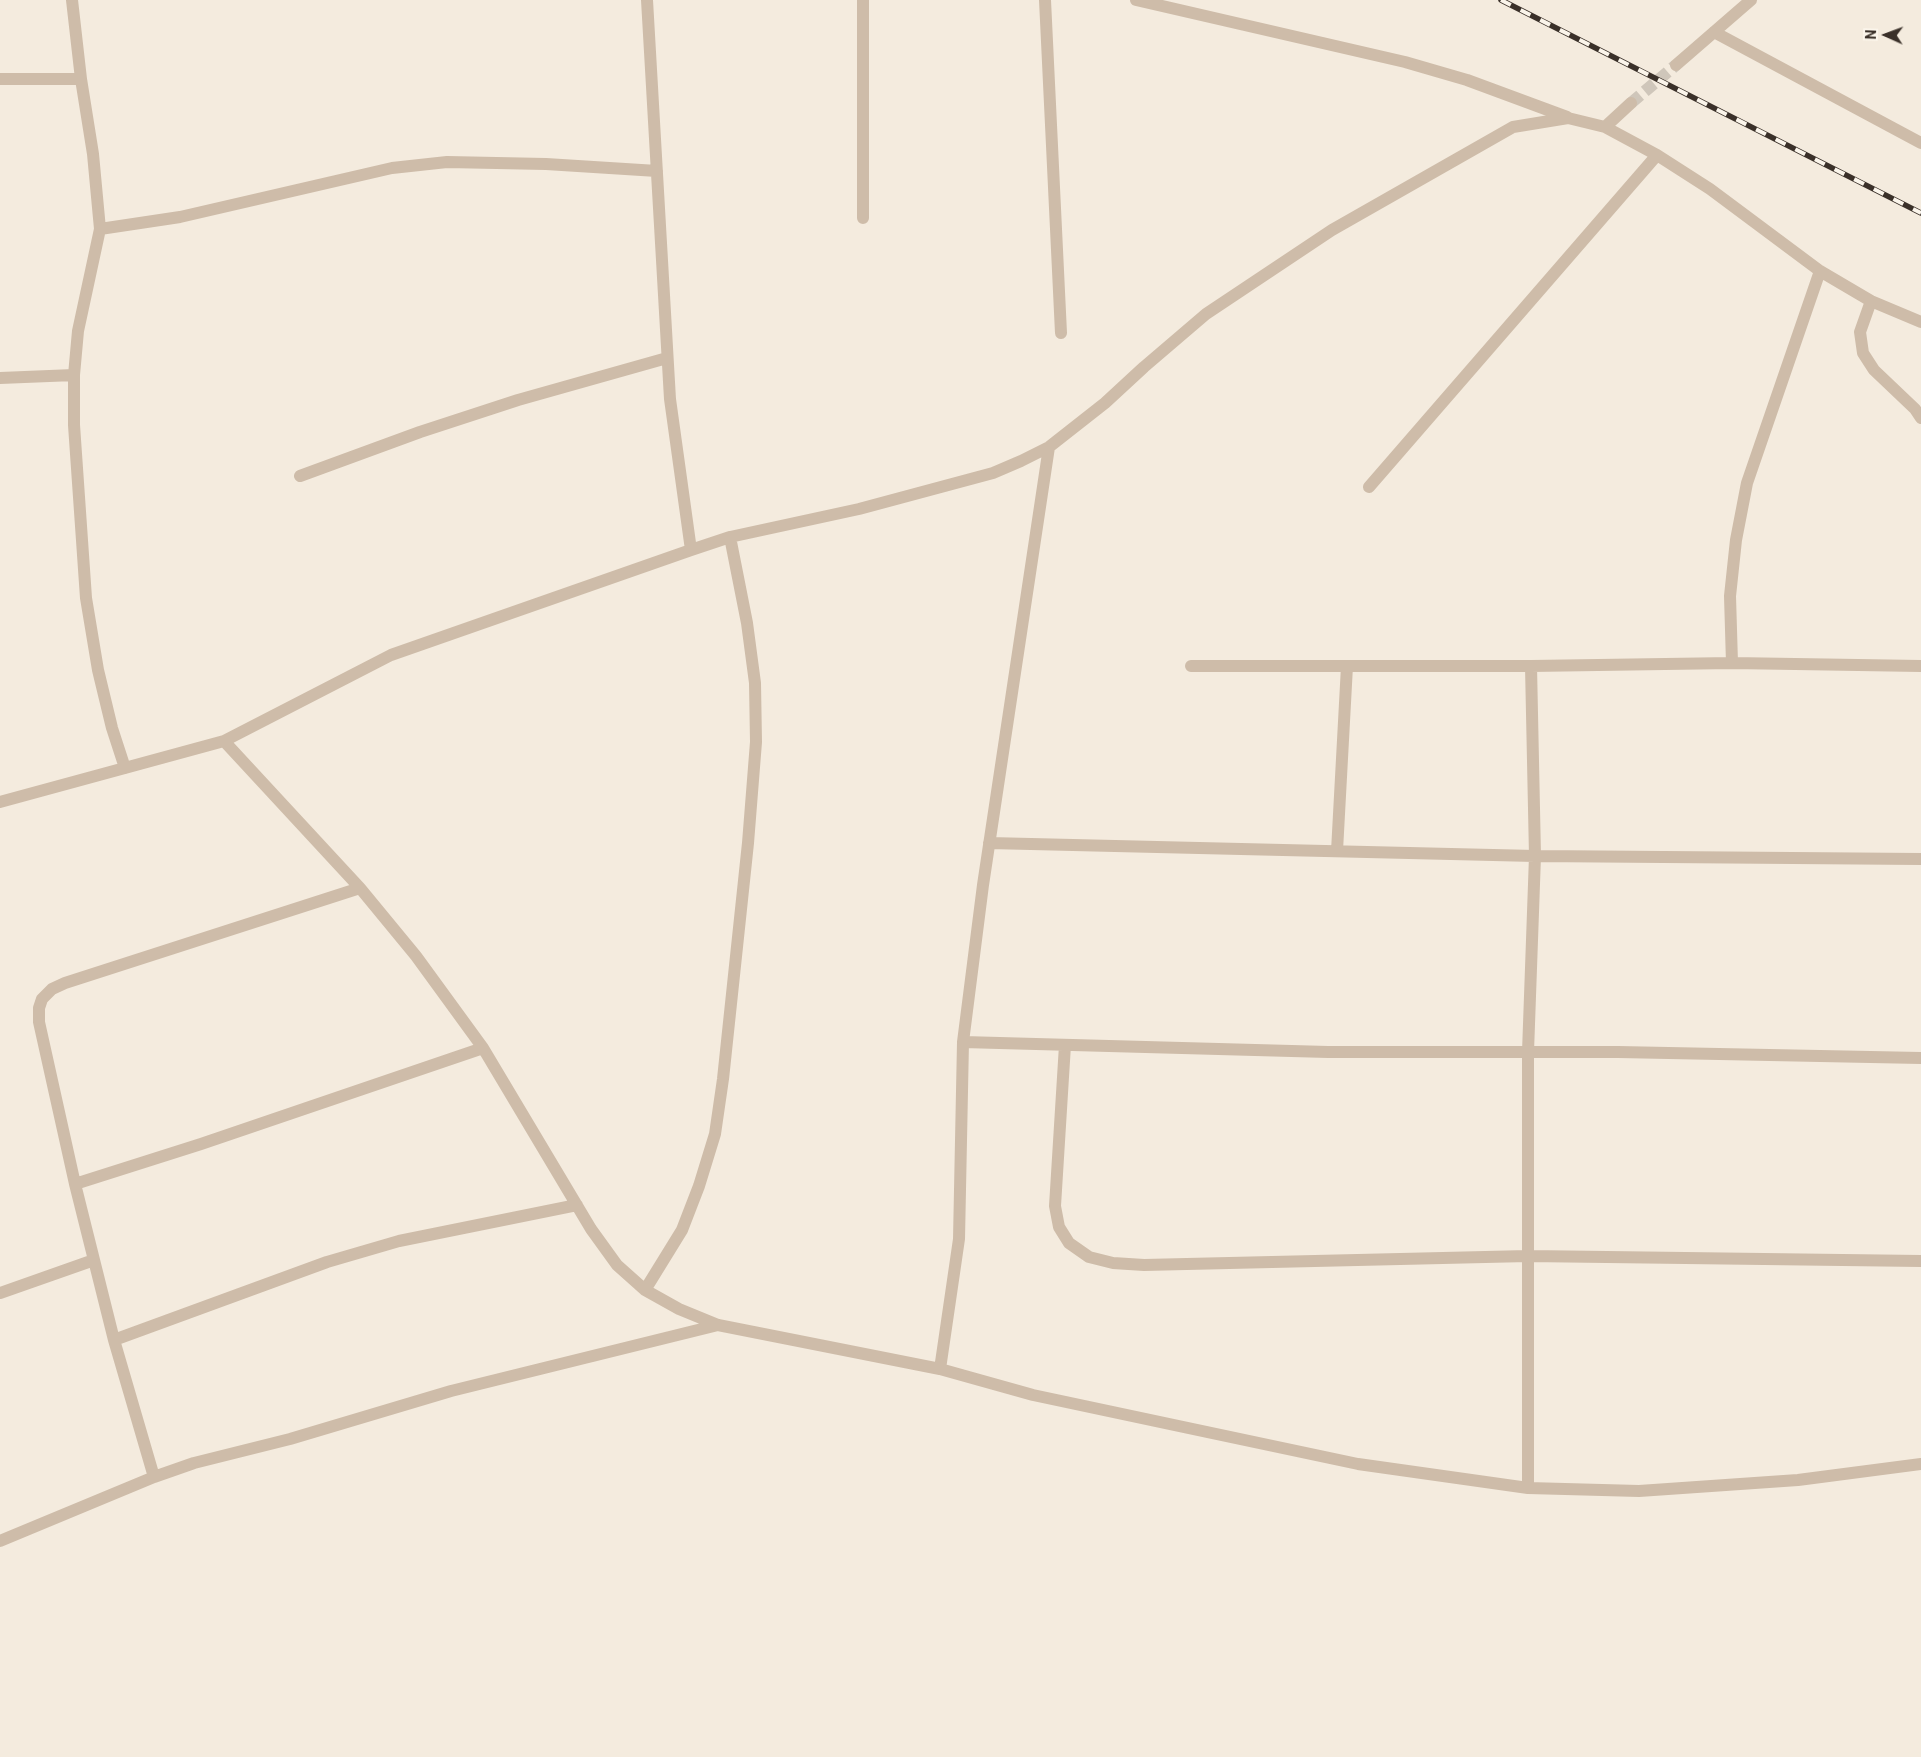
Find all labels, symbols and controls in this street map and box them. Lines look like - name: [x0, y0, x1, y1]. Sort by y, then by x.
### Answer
- north arrow: [1861, 10, 1911, 60]
- text: N: [1863, 29, 1879, 40]

